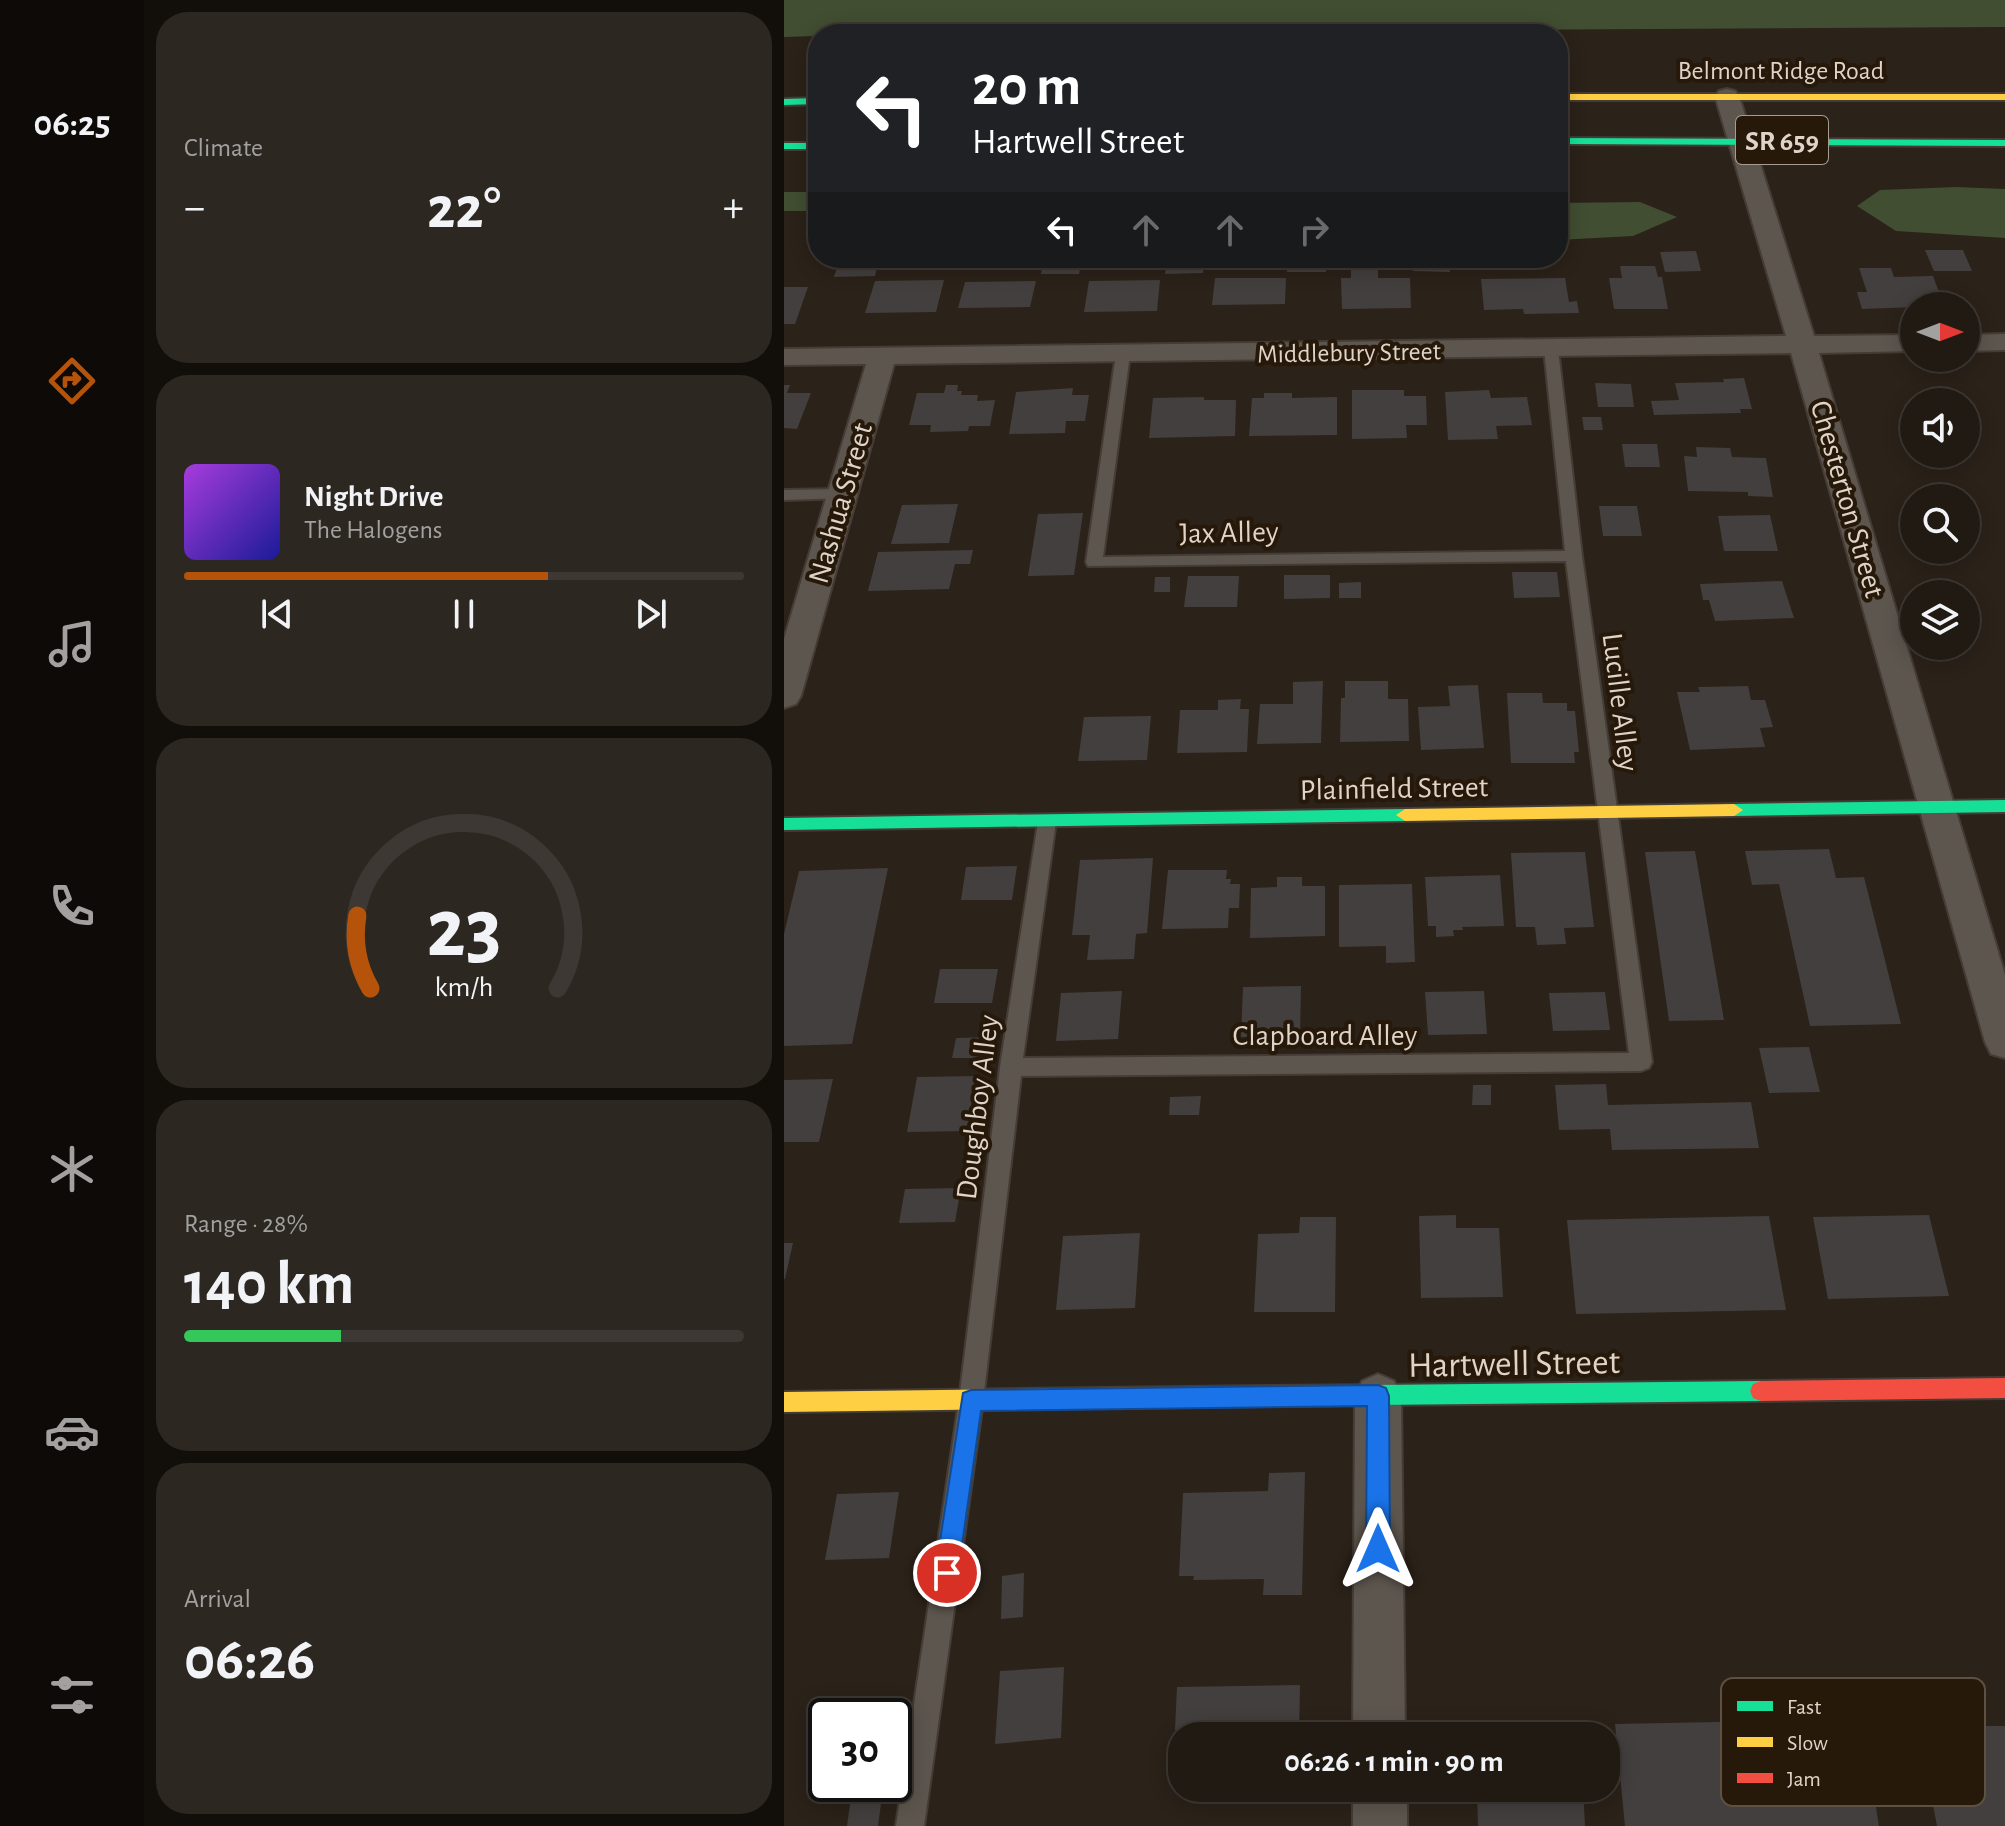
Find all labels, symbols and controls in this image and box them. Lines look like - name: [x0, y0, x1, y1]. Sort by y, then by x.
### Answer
- icon: left: [840, 56, 944, 160]
- street label: Belmont Ridge Road: [1678, 58, 1884, 84]
- text: 20 m: [972, 59, 1081, 115]
- text: 06:25: [34, 106, 110, 142]
- road number: SR 659: [1736, 116, 1828, 164]
- text: Hartwell Street: [972, 124, 1184, 160]
- text: Climate: [184, 135, 263, 161]
- text: 22°: [427, 179, 501, 239]
- text: −: [184, 186, 205, 230]
- text: +: [723, 186, 744, 230]
- icon: left: [1040, 208, 1084, 252]
- icon: ahead: [1124, 208, 1168, 252]
- icon: ahead: [1208, 208, 1252, 252]
- icon: right: [1292, 208, 1336, 252]
- north arrow: [1900, 292, 1980, 372]
- map controls: [1900, 292, 1980, 660]
- street label: Middlebury Street: [1257, 338, 1441, 368]
- icon: directions: [44, 353, 100, 409]
- button: sound: [1900, 388, 1980, 468]
- street label: Chesterton Street: [1805, 397, 1890, 602]
- street label: Nashua Street: [804, 419, 878, 587]
- text: Night Drive: [304, 482, 443, 512]
- button: search: [1900, 484, 1980, 564]
- text: The Halogens: [304, 517, 442, 543]
- street label: Jax Alley: [1179, 517, 1279, 549]
- button: layers: [1900, 580, 1980, 660]
- icon: previous: [255, 592, 299, 636]
- icon: pause: [442, 592, 486, 636]
- icon: next: [629, 592, 673, 636]
- icon: music: [44, 616, 100, 672]
- street label: Lucille Alley: [1597, 631, 1643, 773]
- street label: Plainfield Street: [1300, 772, 1489, 806]
- icon: phone: [44, 878, 100, 934]
- text: 23: [426, 888, 502, 972]
- text: km/h: [435, 973, 493, 1002]
- street label: Doughboy Alley: [952, 1013, 1004, 1201]
- street label: Clapboard Alley: [1233, 1021, 1418, 1051]
- icon: climate: [44, 1141, 100, 1197]
- text: Range · 28%: [184, 1211, 308, 1237]
- text: 140 km: [184, 1255, 354, 1315]
- street label: Hartwell Street: [1408, 1344, 1621, 1384]
- icon: car: [44, 1404, 100, 1460]
- position arrow: [1336, 1507, 1420, 1591]
- pin: [913, 1539, 981, 1607]
- icon: arrive: [925, 1551, 969, 1595]
- text: Arrival: [184, 1586, 251, 1612]
- text: 06:26: [184, 1630, 315, 1690]
- icon: filters: [44, 1667, 100, 1723]
- legend: [1721, 1678, 1985, 1806]
- text: Fast: [1787, 1696, 1821, 1718]
- speed limit sign: 30: [808, 1698, 912, 1802]
- text: Slow: [1787, 1732, 1828, 1754]
- text: 06:26 · 1 min · 90 m: [1284, 1747, 1504, 1777]
- text: Jam: [1787, 1768, 1821, 1790]

